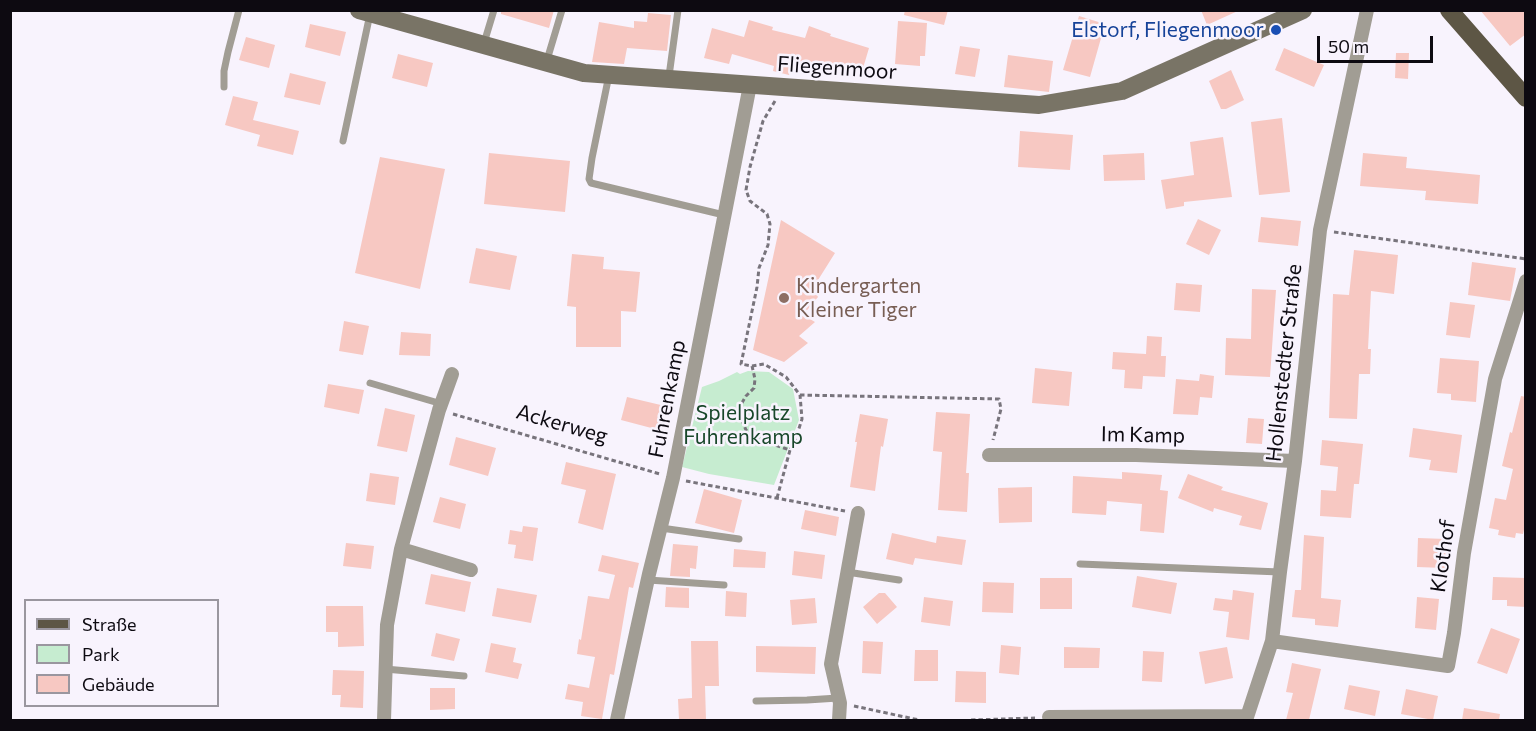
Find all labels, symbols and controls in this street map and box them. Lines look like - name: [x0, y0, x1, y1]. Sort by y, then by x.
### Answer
- place label: Elstorf, Fliegenmoor: [1071, 17, 1264, 43]
- marker: Elstorf, Fliegenmoor: [1269, 23, 1283, 37]
- scale bar: [1320, 24, 1436, 62]
- text: 50 m: [1328, 35, 1369, 57]
- street label: Fliegenmoor: [776, 51, 898, 85]
- street label: Hollenstedter Straße: [1261, 263, 1307, 463]
- place label: Kindergarten Kleiner Tiger: [796, 273, 921, 323]
- marker: Kindergarten Kleiner Tiger: [777, 291, 791, 305]
- street label: Fuhrenkamp: [643, 338, 691, 460]
- street label: Ackerweg: [514, 399, 610, 449]
- park label: Spielplatz Fuhrenkamp: [683, 400, 803, 450]
- street label: Im Kamp: [1101, 422, 1185, 448]
- street label: Klothof: [1425, 518, 1461, 594]
- legend: [24, 599, 219, 707]
- text: Straße: [82, 613, 137, 635]
- text: Park: [82, 643, 120, 665]
- text: Gebäude: [82, 673, 155, 695]

